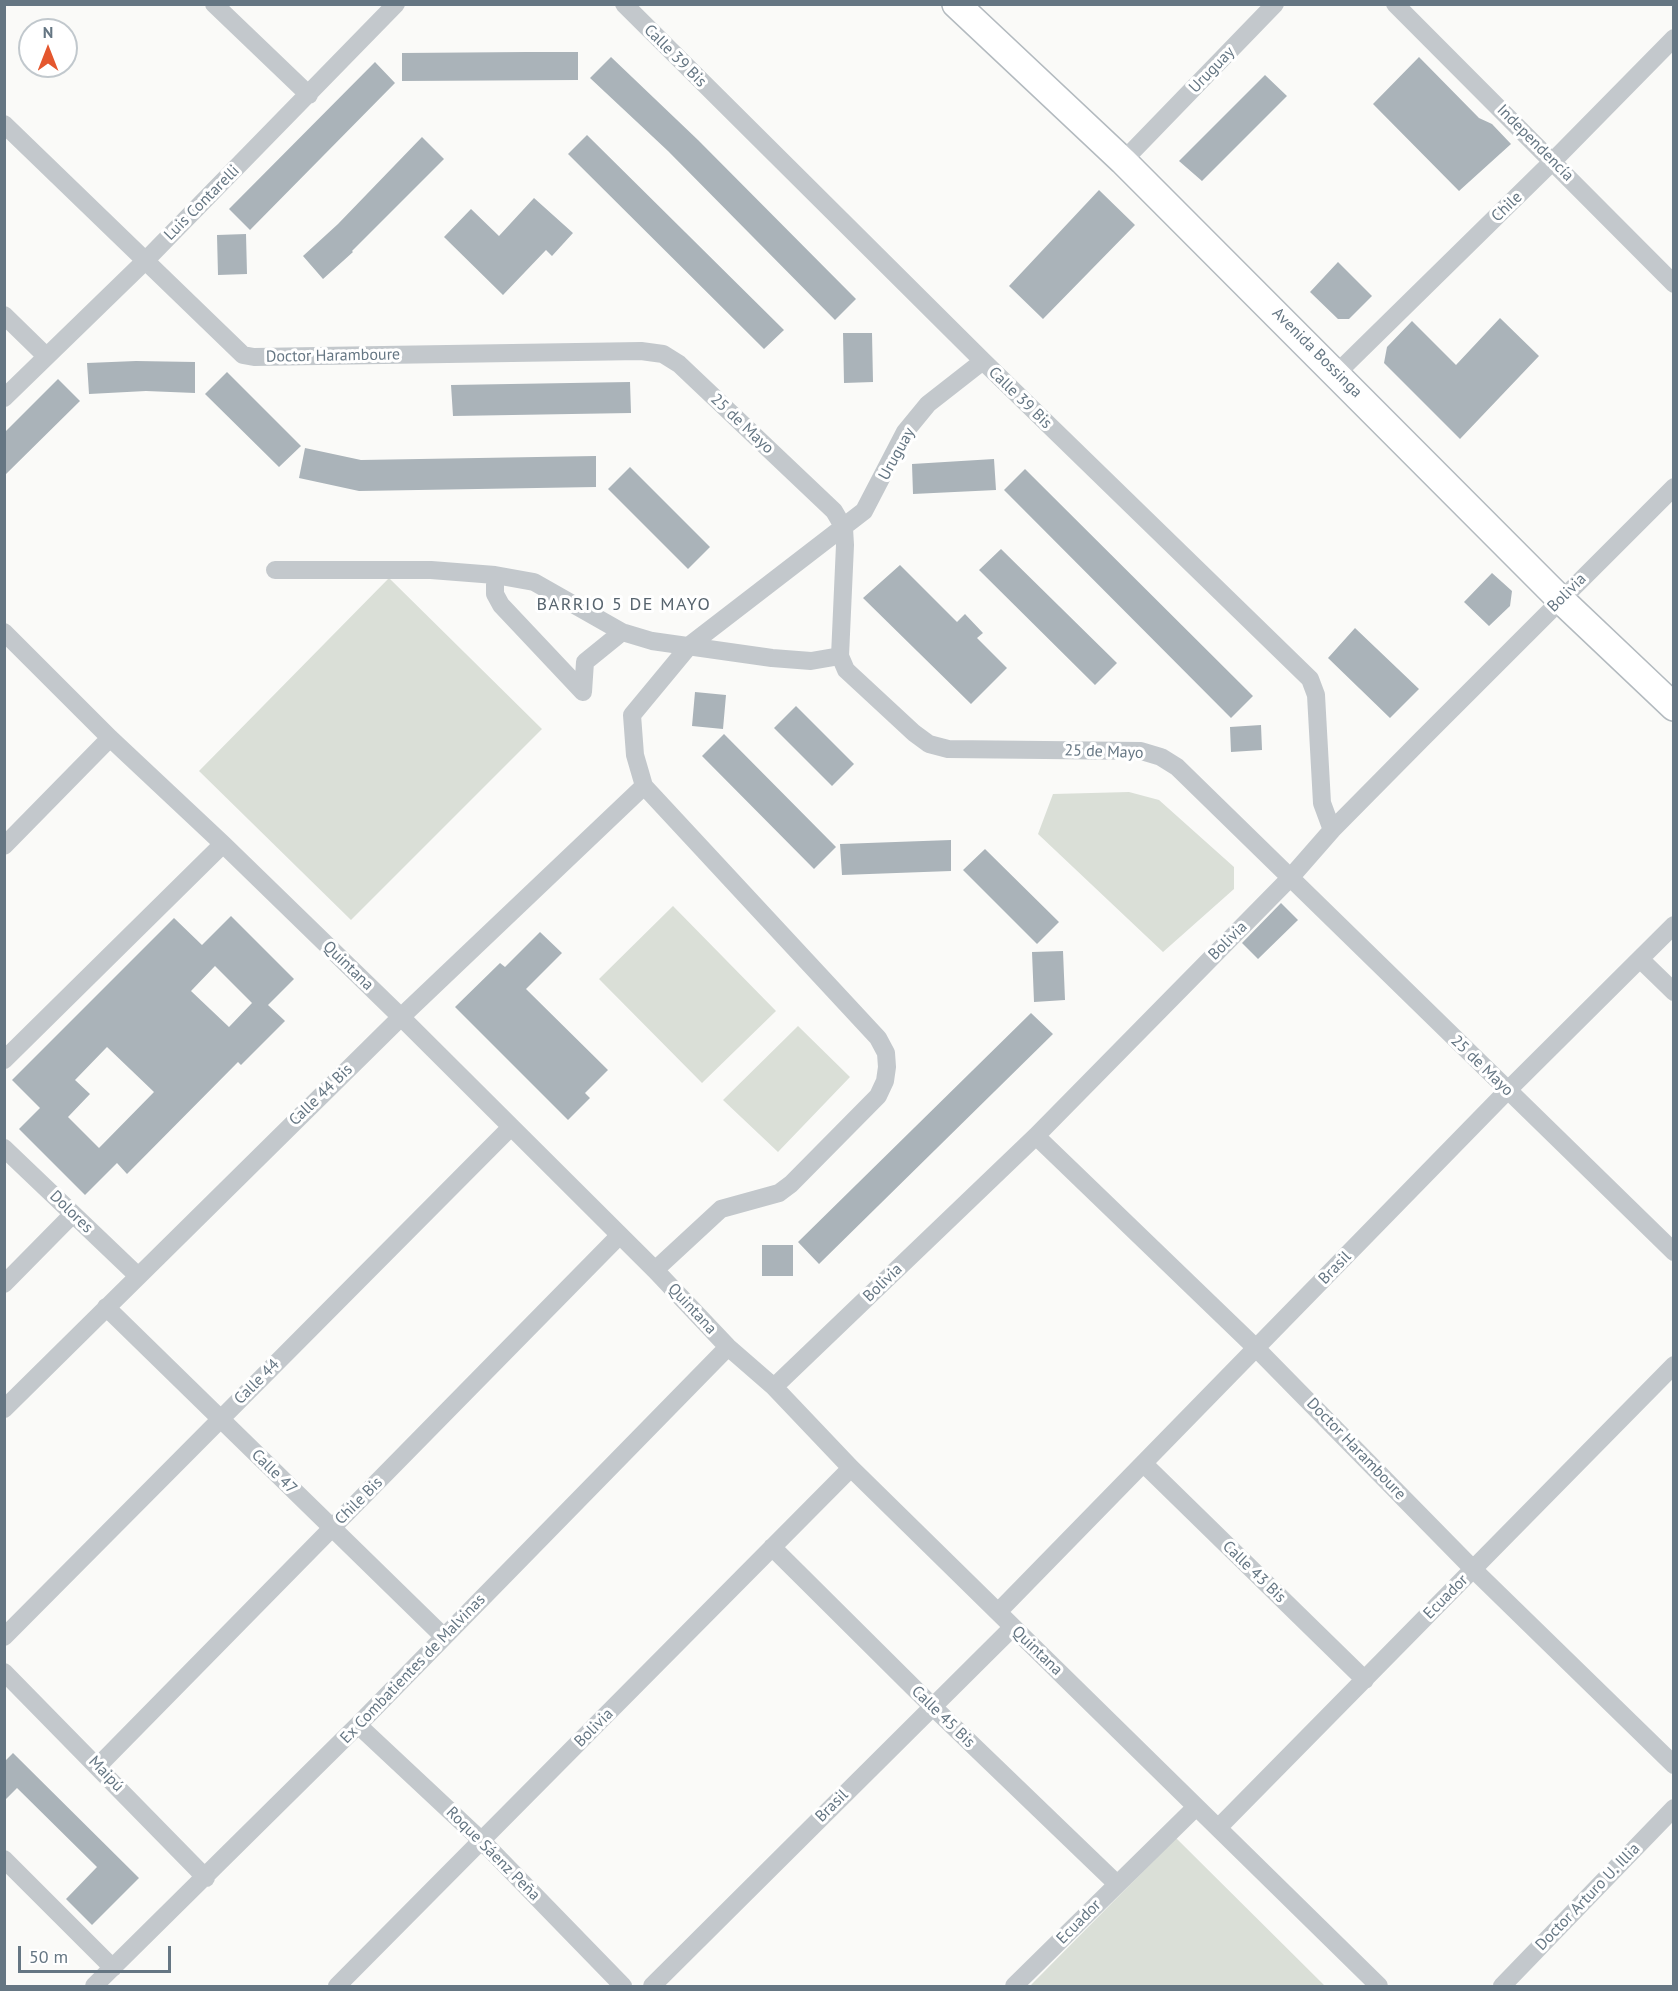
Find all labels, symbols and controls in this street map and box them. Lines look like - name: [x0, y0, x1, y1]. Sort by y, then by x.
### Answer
- north arrow: [18, 18, 78, 78]
- street label: Calle 39 Bis: [640, 21, 710, 91]
- text: N: [43, 22, 53, 42]
- street label: Uruguay: [1185, 43, 1239, 97]
- street label: Independencía: [1493, 101, 1577, 185]
- street label: Luis Contarelli: [160, 161, 244, 245]
- street label: Chile: [1488, 188, 1526, 226]
- street label: Avenida Bossinga: [1268, 304, 1366, 402]
- street label: Doctor Haramboure: [266, 345, 400, 367]
- street label: Calle 39 Bis: [984, 363, 1056, 433]
- street label: 25 de Mayo: [707, 390, 777, 458]
- street label: Uruguay: [875, 424, 919, 484]
- street label: Bolivia: [1544, 570, 1590, 616]
- district label: BARRIO 5 DE MAYO: [537, 594, 711, 616]
- street label: 25 de Mayo: [1064, 741, 1144, 763]
- street label: Bolivia: [1205, 918, 1251, 964]
- street label: Quintana: [319, 937, 377, 995]
- street label: 25 de Mayo: [1447, 1032, 1517, 1100]
- street label: Calle 44 Bis: [285, 1060, 357, 1130]
- street label: Dolores: [45, 1187, 97, 1237]
- street label: Brasil: [1315, 1248, 1355, 1288]
- street label: Bolivia: [859, 1260, 907, 1306]
- street label: Quintana: [664, 1280, 720, 1338]
- street label: Calle 44: [230, 1355, 284, 1409]
- street label: Doctor Haramboure: [1302, 1394, 1410, 1504]
- street label: Calle 47: [247, 1446, 301, 1498]
- street label: Chile Bis: [331, 1473, 387, 1529]
- street label: Calle 43 Bis: [1218, 1537, 1290, 1607]
- street label: Ecuador: [1420, 1571, 1472, 1623]
- street label: Ex Combatientes de Malvinas: [336, 1590, 490, 1748]
- street label: Quintana: [1008, 1622, 1066, 1680]
- street label: Calle 45 Bis: [907, 1682, 979, 1752]
- street label: Bolivia: [571, 1705, 617, 1751]
- street label: Maipú: [84, 1752, 128, 1796]
- street label: Brasil: [812, 1786, 852, 1826]
- street label: Roque Sáenz Peña: [442, 1803, 544, 1905]
- street label: Doctor Arturo U. Illia: [1532, 1839, 1644, 1955]
- street label: Ecuador: [1053, 1896, 1105, 1948]
- scale bar: [21, 1934, 174, 1972]
- text: 50 m: [29, 1945, 68, 1968]

